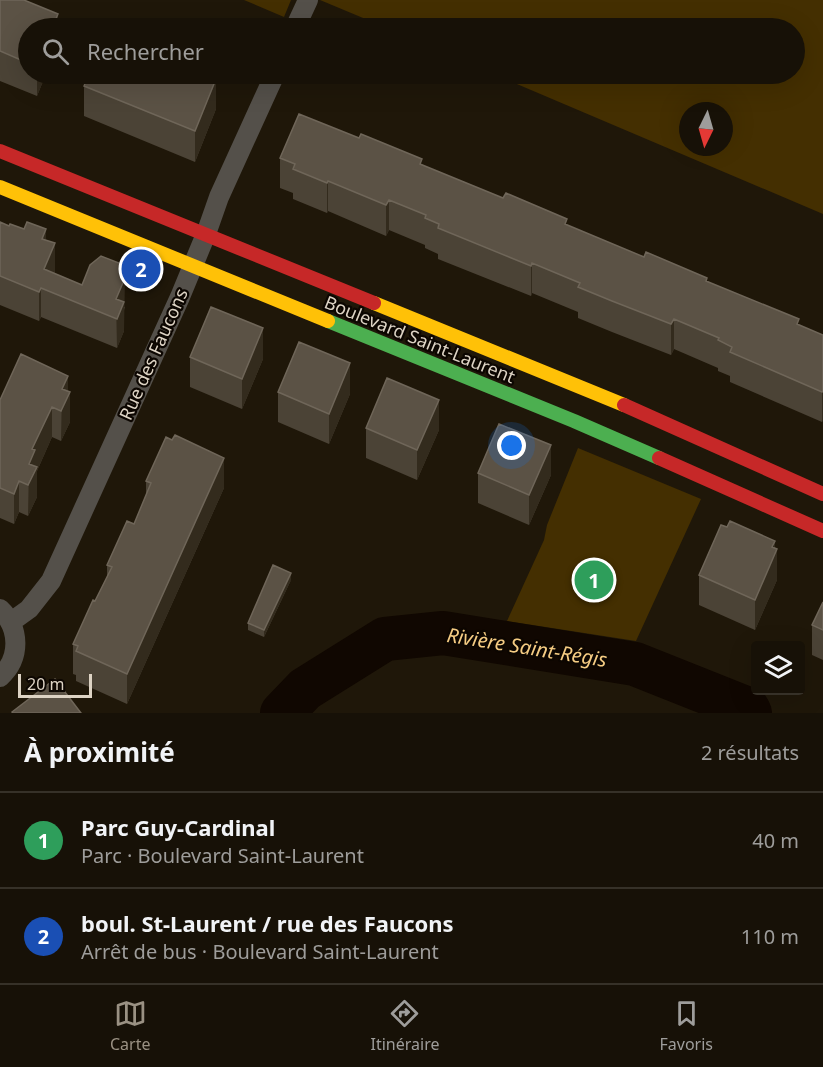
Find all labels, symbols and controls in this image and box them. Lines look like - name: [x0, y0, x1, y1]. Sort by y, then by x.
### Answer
- search box: [18, 18, 805, 84]
- icon: search: [39, 35, 72, 68]
- text: Rechercher: [87, 36, 204, 66]
- north arrow: [679, 102, 733, 156]
- pin: 2: [122, 246, 160, 292]
- street label: Rue des Faucons: [113, 284, 193, 424]
- street label: Boulevard Saint-Laurent: [321, 290, 519, 388]
- your location: [497, 431, 526, 460]
- pin: 1: [574, 558, 614, 602]
- water label: Rivière Saint-Régis: [445, 621, 609, 673]
- map controls: [751, 641, 805, 695]
- button: layers: [751, 641, 805, 695]
- scale bar: [18, 671, 92, 698]
- text: 20 m: [27, 673, 64, 695]
- text: À proximité: [24, 734, 175, 770]
- text: 2 résultats: [701, 739, 799, 766]
- text: Parc Guy-Cardinal: [81, 812, 275, 842]
- text: 1: [38, 827, 49, 854]
- text: 40 m: [752, 827, 799, 854]
- text: Parc · Boulevard Saint-Laurent: [81, 842, 364, 869]
- text: boul. St-Laurent / rue des Faucons: [81, 908, 454, 938]
- text: 2: [38, 923, 49, 950]
- text: 110 m: [741, 923, 799, 950]
- text: Arrêt de bus · Boulevard Saint-Laurent: [81, 938, 439, 965]
- tab: Carte: [110, 997, 151, 1055]
- tab: Itinéraire: [371, 997, 439, 1055]
- tab: Favoris: [659, 997, 713, 1055]

